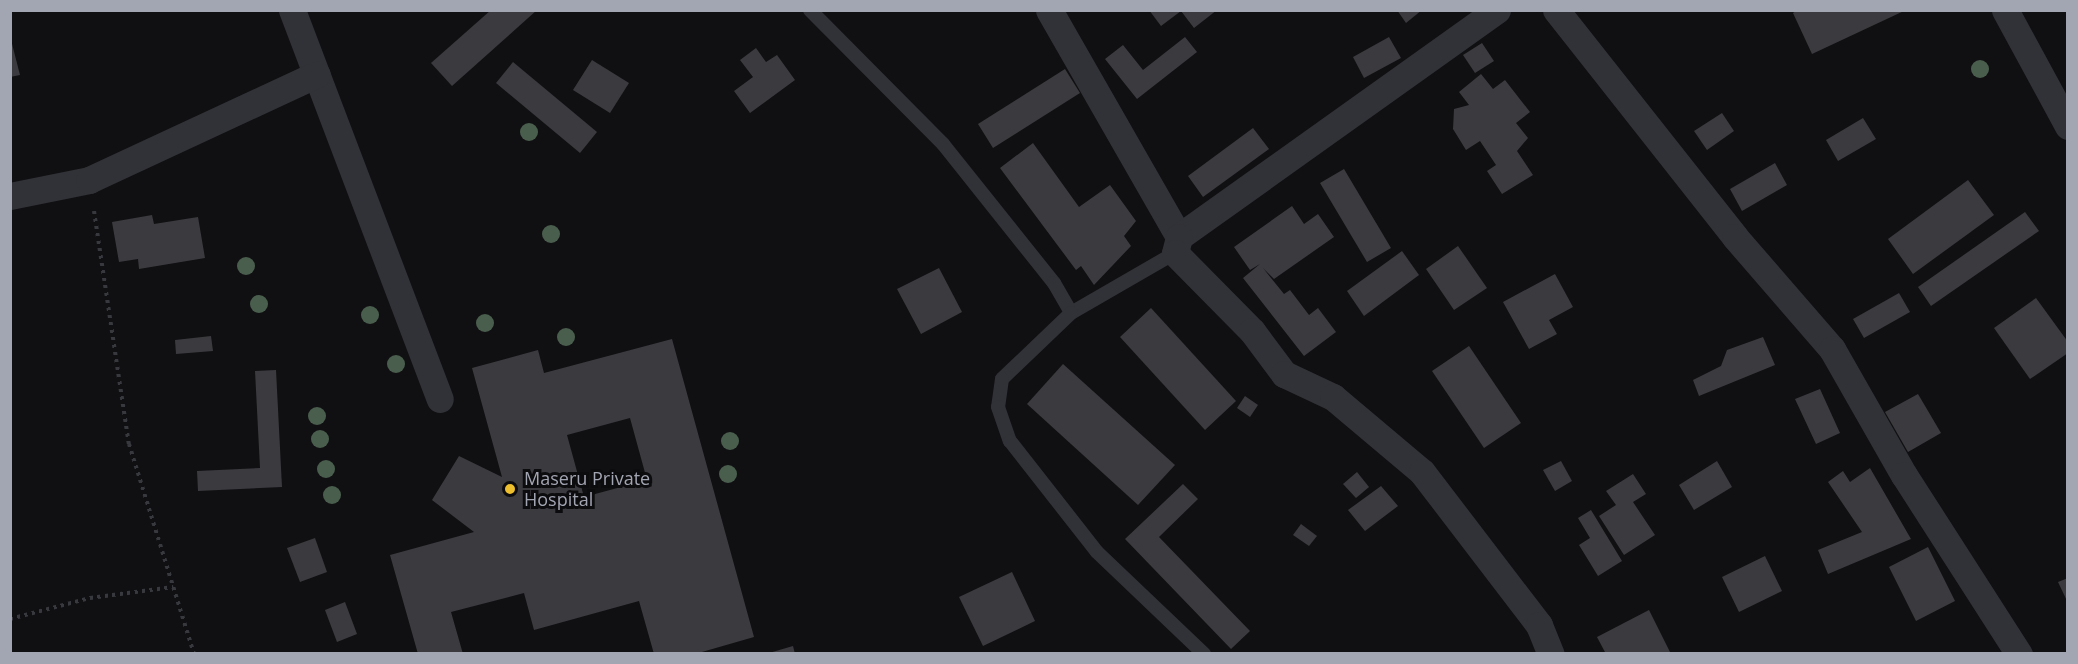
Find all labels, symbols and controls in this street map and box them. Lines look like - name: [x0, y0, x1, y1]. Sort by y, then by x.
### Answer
- place label: Maseru Private Hospital: [524, 468, 650, 510]
- marker: Maseru Private Hospital: [501, 480, 519, 498]

